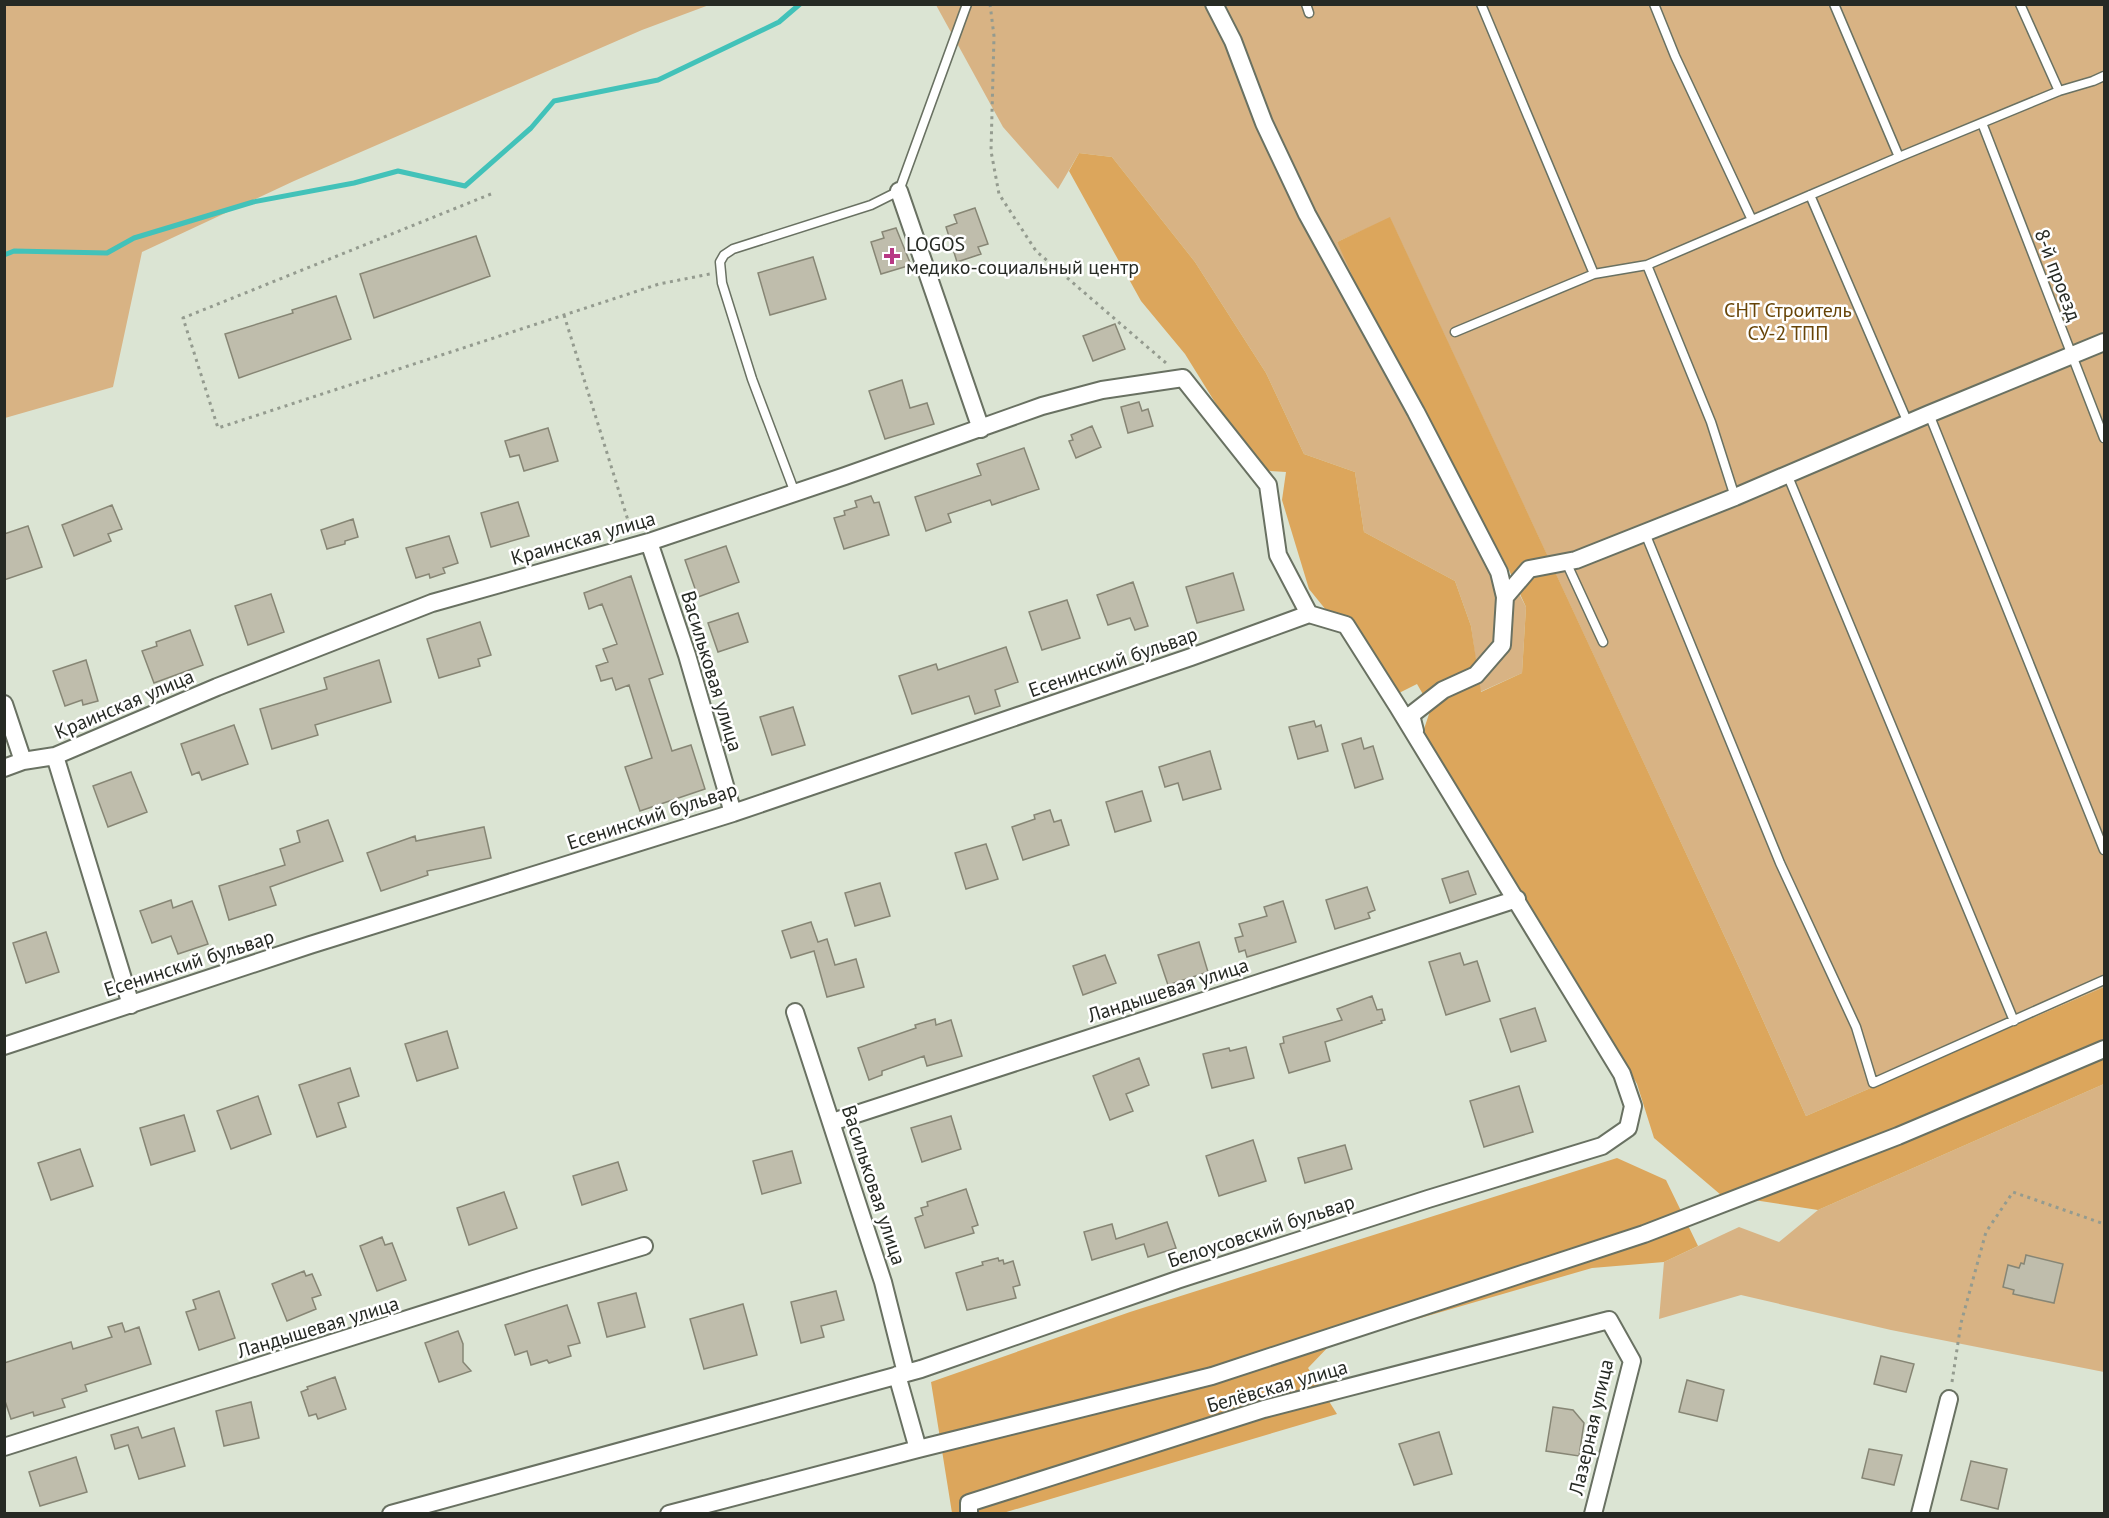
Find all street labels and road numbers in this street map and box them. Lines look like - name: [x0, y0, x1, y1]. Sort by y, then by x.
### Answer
- street label: 8-й проезд: [2029, 225, 2087, 325]
- street label: Краинская улица: [508, 505, 658, 571]
- street label: Васильковая улица: [675, 588, 749, 754]
- street label: Есенинский бульвар: [1025, 621, 1201, 703]
- street label: Краинская улица: [50, 663, 198, 745]
- street label: Есенинский бульвар: [564, 776, 740, 856]
- street label: Есенинский бульвар: [101, 923, 277, 1003]
- street label: Ландышевая улица: [1083, 952, 1252, 1029]
- street label: Васильковая улица: [836, 1102, 912, 1268]
- street label: Белоусовский бульвар: [1164, 1188, 1358, 1274]
- street label: Ландышевая улица: [233, 1290, 402, 1364]
- street label: Белёвская улица: [1204, 1353, 1350, 1419]
- street label: Лазерная улица: [1563, 1357, 1619, 1498]

